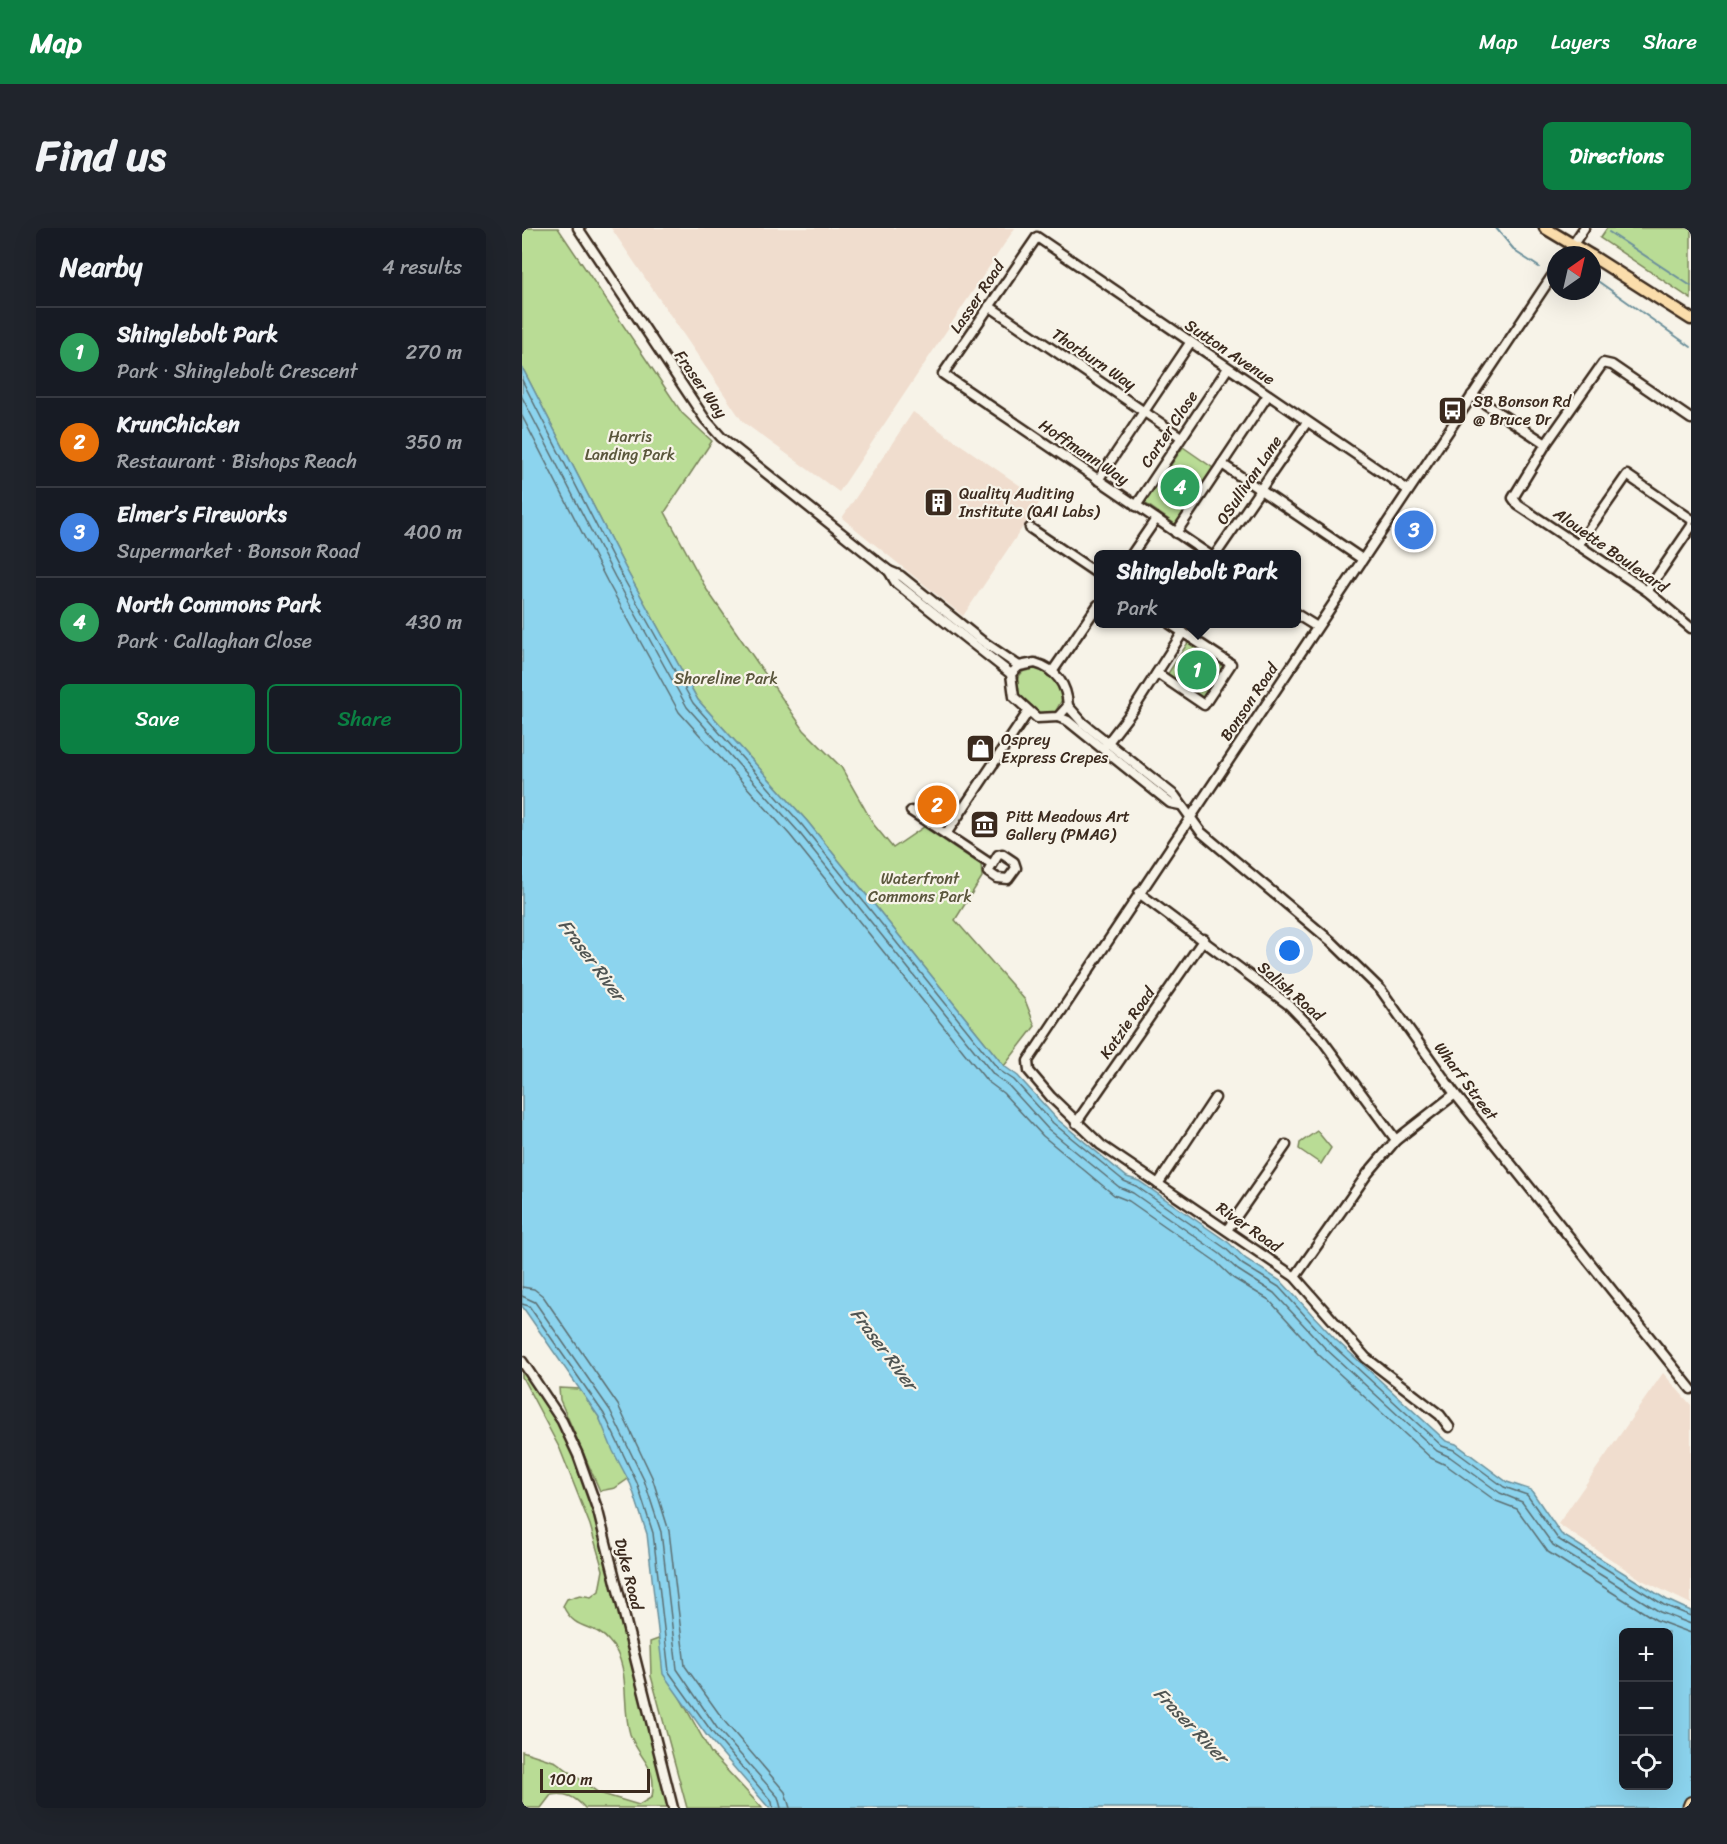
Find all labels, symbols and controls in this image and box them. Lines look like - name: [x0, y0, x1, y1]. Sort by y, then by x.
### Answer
- text: Map: [30, 18, 82, 67]
- text: Map: [1479, 23, 1518, 61]
- text: Layers: [1551, 23, 1610, 61]
- text: Share: [1643, 23, 1697, 61]
- text: Find us: [36, 119, 166, 193]
- button: Directions: [1543, 122, 1691, 190]
- text: Nearby: [60, 244, 142, 290]
- north arrow: [1547, 246, 1601, 300]
- text: 4 results: [382, 250, 462, 285]
- street label: Lasser Road: [942, 253, 1013, 340]
- street label: Sutton Avenue: [1179, 311, 1281, 393]
- text: Shinglebolt Park: [117, 315, 278, 354]
- street label: Thorburn Way: [1046, 320, 1143, 399]
- text: 1: [75, 335, 84, 370]
- text: 270 m: [406, 335, 462, 370]
- street label: Fraser Way: [667, 344, 736, 425]
- text: Park · Shinglebolt Crescent: [117, 354, 358, 389]
- street label: Carter Close: [1132, 384, 1206, 474]
- place label: SB Bonson Rd @ Bruce Dr: [1473, 387, 1573, 434]
- bus stop icon: SB Bonson Rd @ Bruce Dr: [1436, 394, 1468, 426]
- text: KrunChicken: [117, 405, 240, 444]
- street label: Hoffmann Way: [1033, 411, 1136, 494]
- park label: Harris Landing Park: [585, 422, 675, 469]
- text: 2: [74, 425, 85, 460]
- text: 350 m: [406, 425, 462, 460]
- street label: OSullivan Lane: [1208, 429, 1290, 531]
- text: Restaurant · Bishops Reach: [117, 444, 357, 479]
- pin: 4: [1160, 464, 1200, 510]
- place label: Quality Auditing Institute (QAI Labs): [958, 479, 1101, 526]
- building icon: Quality Auditing Institute (QAI Labs): [922, 486, 954, 518]
- text: Elmer’s Fireworks: [117, 495, 287, 534]
- street label: Alouette Boulevard: [1547, 499, 1676, 602]
- pin: 3: [1394, 508, 1434, 552]
- text: 3: [74, 515, 85, 550]
- text: 400 m: [404, 515, 462, 550]
- text: Supermarket · Bonson Road: [117, 534, 359, 569]
- popup: [1094, 550, 1301, 628]
- text: Shinglebolt Park: [1117, 552, 1278, 591]
- text: North Commons Park: [117, 585, 322, 624]
- text: Park: [1117, 591, 1158, 626]
- text: 4: [73, 605, 86, 640]
- text: 430 m: [405, 605, 462, 640]
- text: Park · Callaghan Close: [117, 624, 312, 659]
- pin: 1: [1178, 648, 1216, 692]
- street label: Bonson Road: [1212, 656, 1287, 747]
- park label: Shoreline Park: [674, 664, 778, 693]
- button: Save: [60, 684, 255, 754]
- button: Share: [267, 684, 462, 754]
- place label: Osprey Express Crepes: [1001, 725, 1109, 772]
- shop icon: Osprey Express Crepes: [964, 732, 996, 764]
- pin: 2: [918, 782, 956, 828]
- place label: Pitt Meadows Art Gallery (PMAG): [1006, 802, 1130, 849]
- museum icon: Pitt Meadows Art Gallery (PMAG): [969, 809, 1001, 841]
- park label: Waterfront Commons Park: [868, 864, 972, 911]
- water label: Fraser River: [550, 912, 636, 1011]
- your location: [1275, 936, 1304, 965]
- street label: Salish Road: [1251, 953, 1332, 1030]
- street label: Katzie Road: [1091, 979, 1164, 1065]
- street label: Wharf Street: [1426, 1035, 1506, 1127]
- street label: River Road: [1210, 1194, 1289, 1261]
- water label: Fraser River: [842, 1301, 928, 1400]
- street label: Dyke Road: [606, 1535, 652, 1614]
- map controls: [1619, 1628, 1673, 1790]
- button: +: [1619, 1628, 1673, 1682]
- water label: Fraser River: [1146, 1679, 1239, 1774]
- button: −: [1619, 1682, 1673, 1736]
- button: locate: [1619, 1736, 1673, 1790]
- text: 100 m: [549, 1765, 593, 1794]
- scale bar: [540, 1766, 650, 1794]

